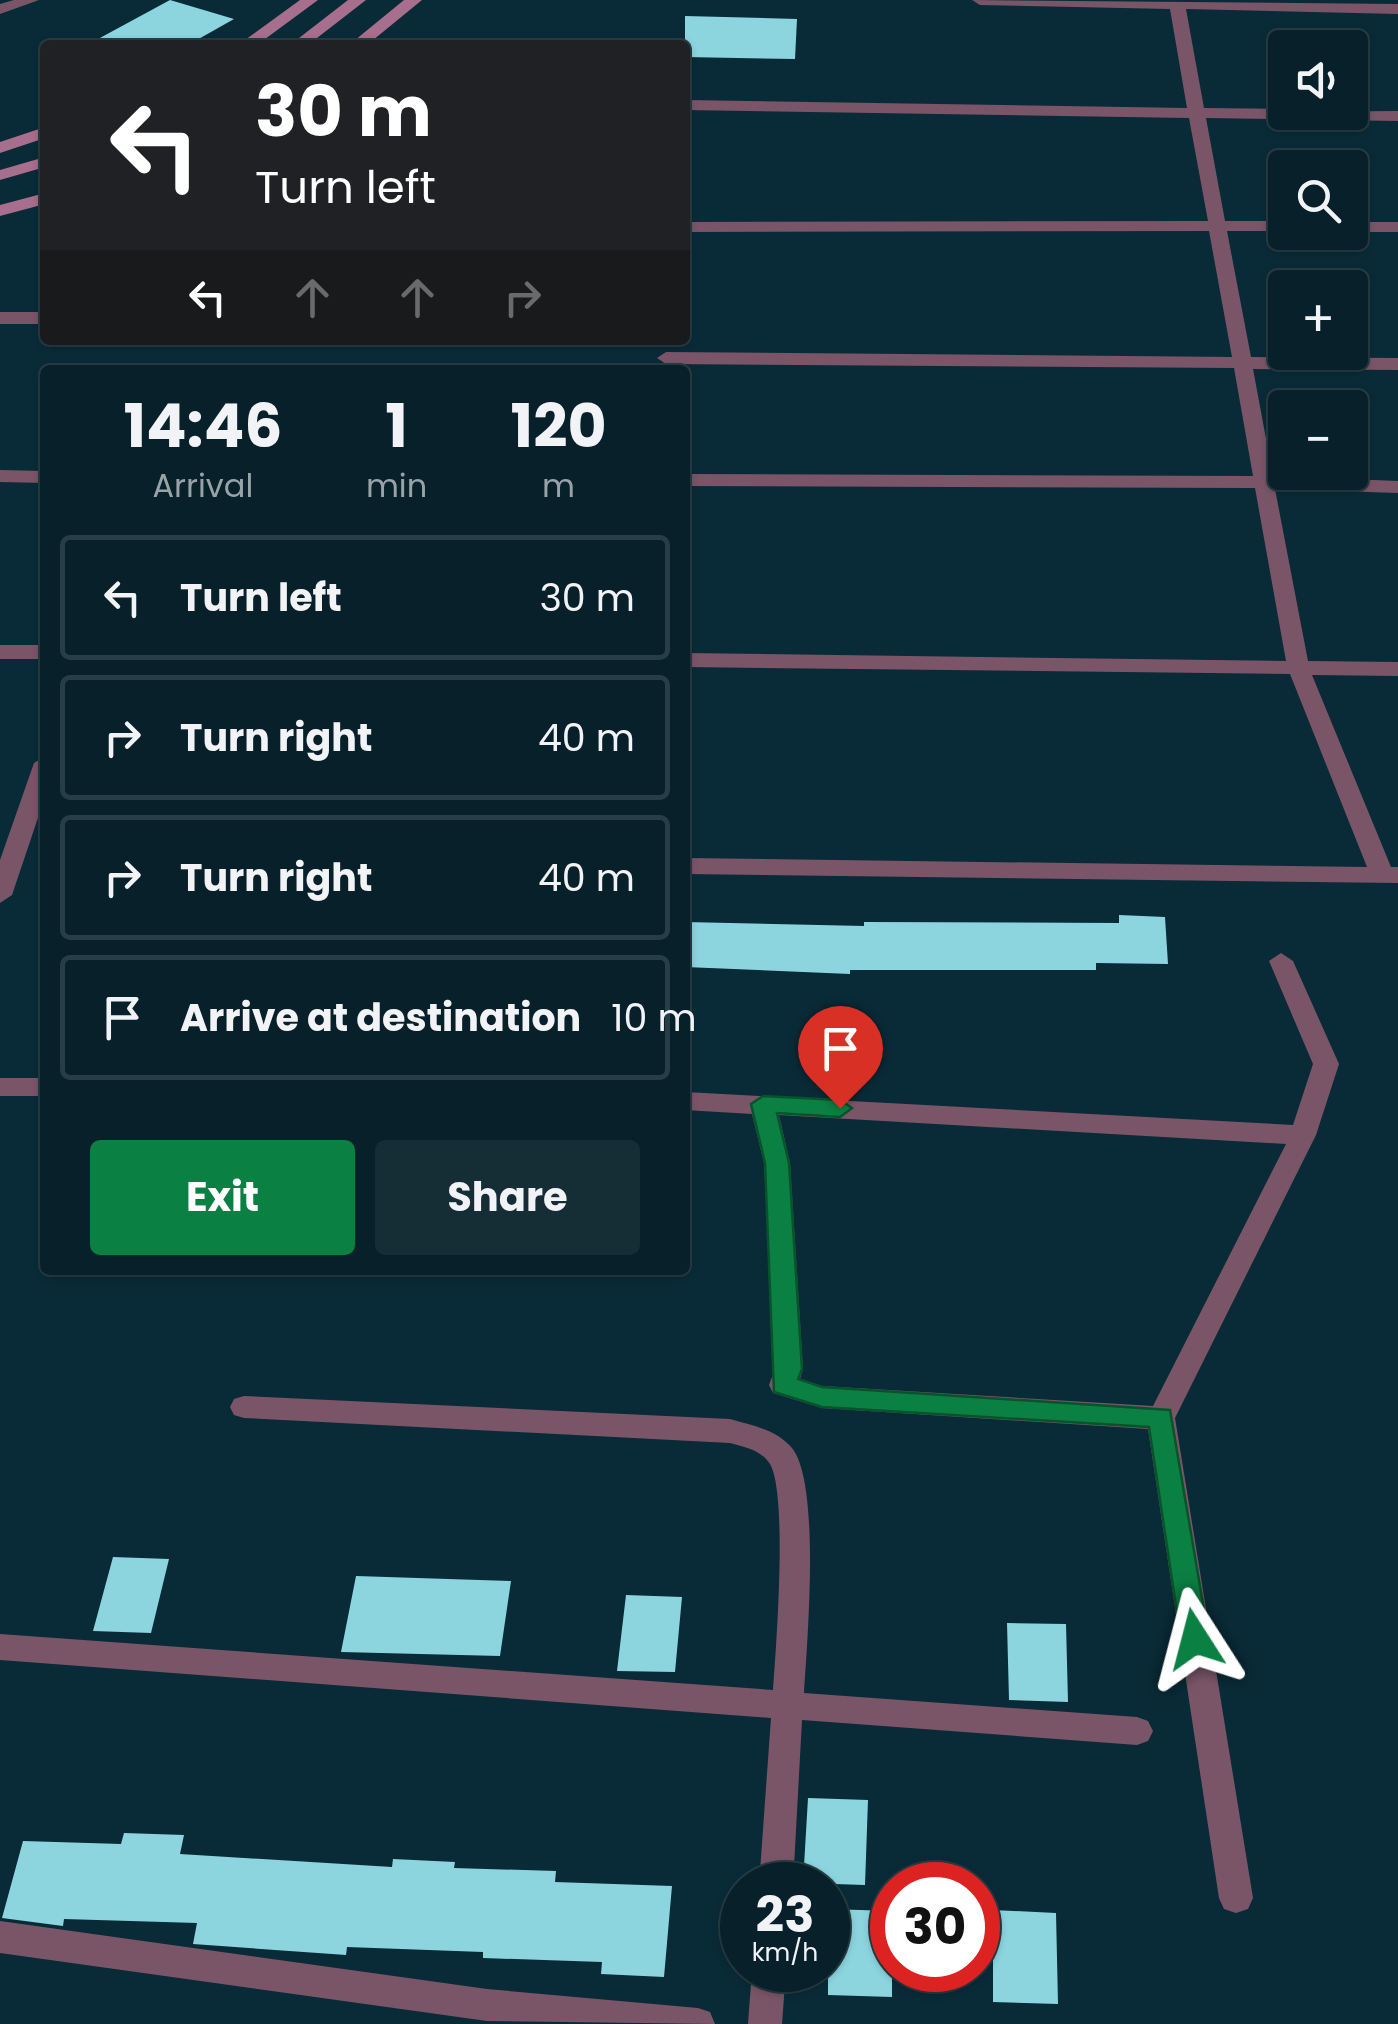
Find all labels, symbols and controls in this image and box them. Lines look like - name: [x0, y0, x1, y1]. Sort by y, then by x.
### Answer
- map controls: [1268, 30, 1368, 490]
- button: sound: [1268, 30, 1368, 130]
- text: 30 m: [255, 62, 432, 161]
- icon: left: [90, 80, 220, 210]
- button: search: [1268, 150, 1368, 250]
- text: Turn left: [255, 156, 436, 219]
- icon: left: [180, 270, 235, 325]
- icon: ahead: [285, 270, 340, 325]
- icon: ahead: [390, 270, 445, 325]
- icon: right: [495, 270, 550, 325]
- button: +: [1268, 270, 1368, 370]
- text: 14:46: [123, 384, 282, 468]
- text: 1: [385, 384, 408, 468]
- text: 120: [511, 384, 607, 468]
- button: −: [1268, 390, 1368, 490]
- text: Arrival: [153, 463, 253, 508]
- text: min: [366, 463, 427, 508]
- text: m: [542, 463, 575, 508]
- icon: left: [95, 570, 150, 625]
- text: Turn left: [180, 571, 342, 624]
- text: 30 m: [539, 571, 635, 624]
- icon: right: [95, 710, 150, 765]
- text: Turn right: [180, 711, 372, 764]
- text: 40 m: [538, 711, 635, 764]
- icon: right: [95, 850, 150, 905]
- text: Turn right: [180, 851, 372, 904]
- text: 40 m: [538, 851, 635, 904]
- icon: arrive: [95, 990, 150, 1045]
- text: Arrive at destination: [180, 991, 581, 1044]
- text: 10 m: [611, 991, 697, 1044]
- pin: [798, 1006, 883, 1109]
- icon: arrive: [813, 1021, 868, 1076]
- button: Exit: [90, 1140, 355, 1255]
- button: Share: [375, 1140, 640, 1255]
- position arrow: [1143, 1587, 1247, 1691]
- speed limit sign: 30: [870, 1862, 1000, 1992]
- text: 23: [756, 1879, 814, 1950]
- text: km/h: [752, 1935, 818, 1970]

